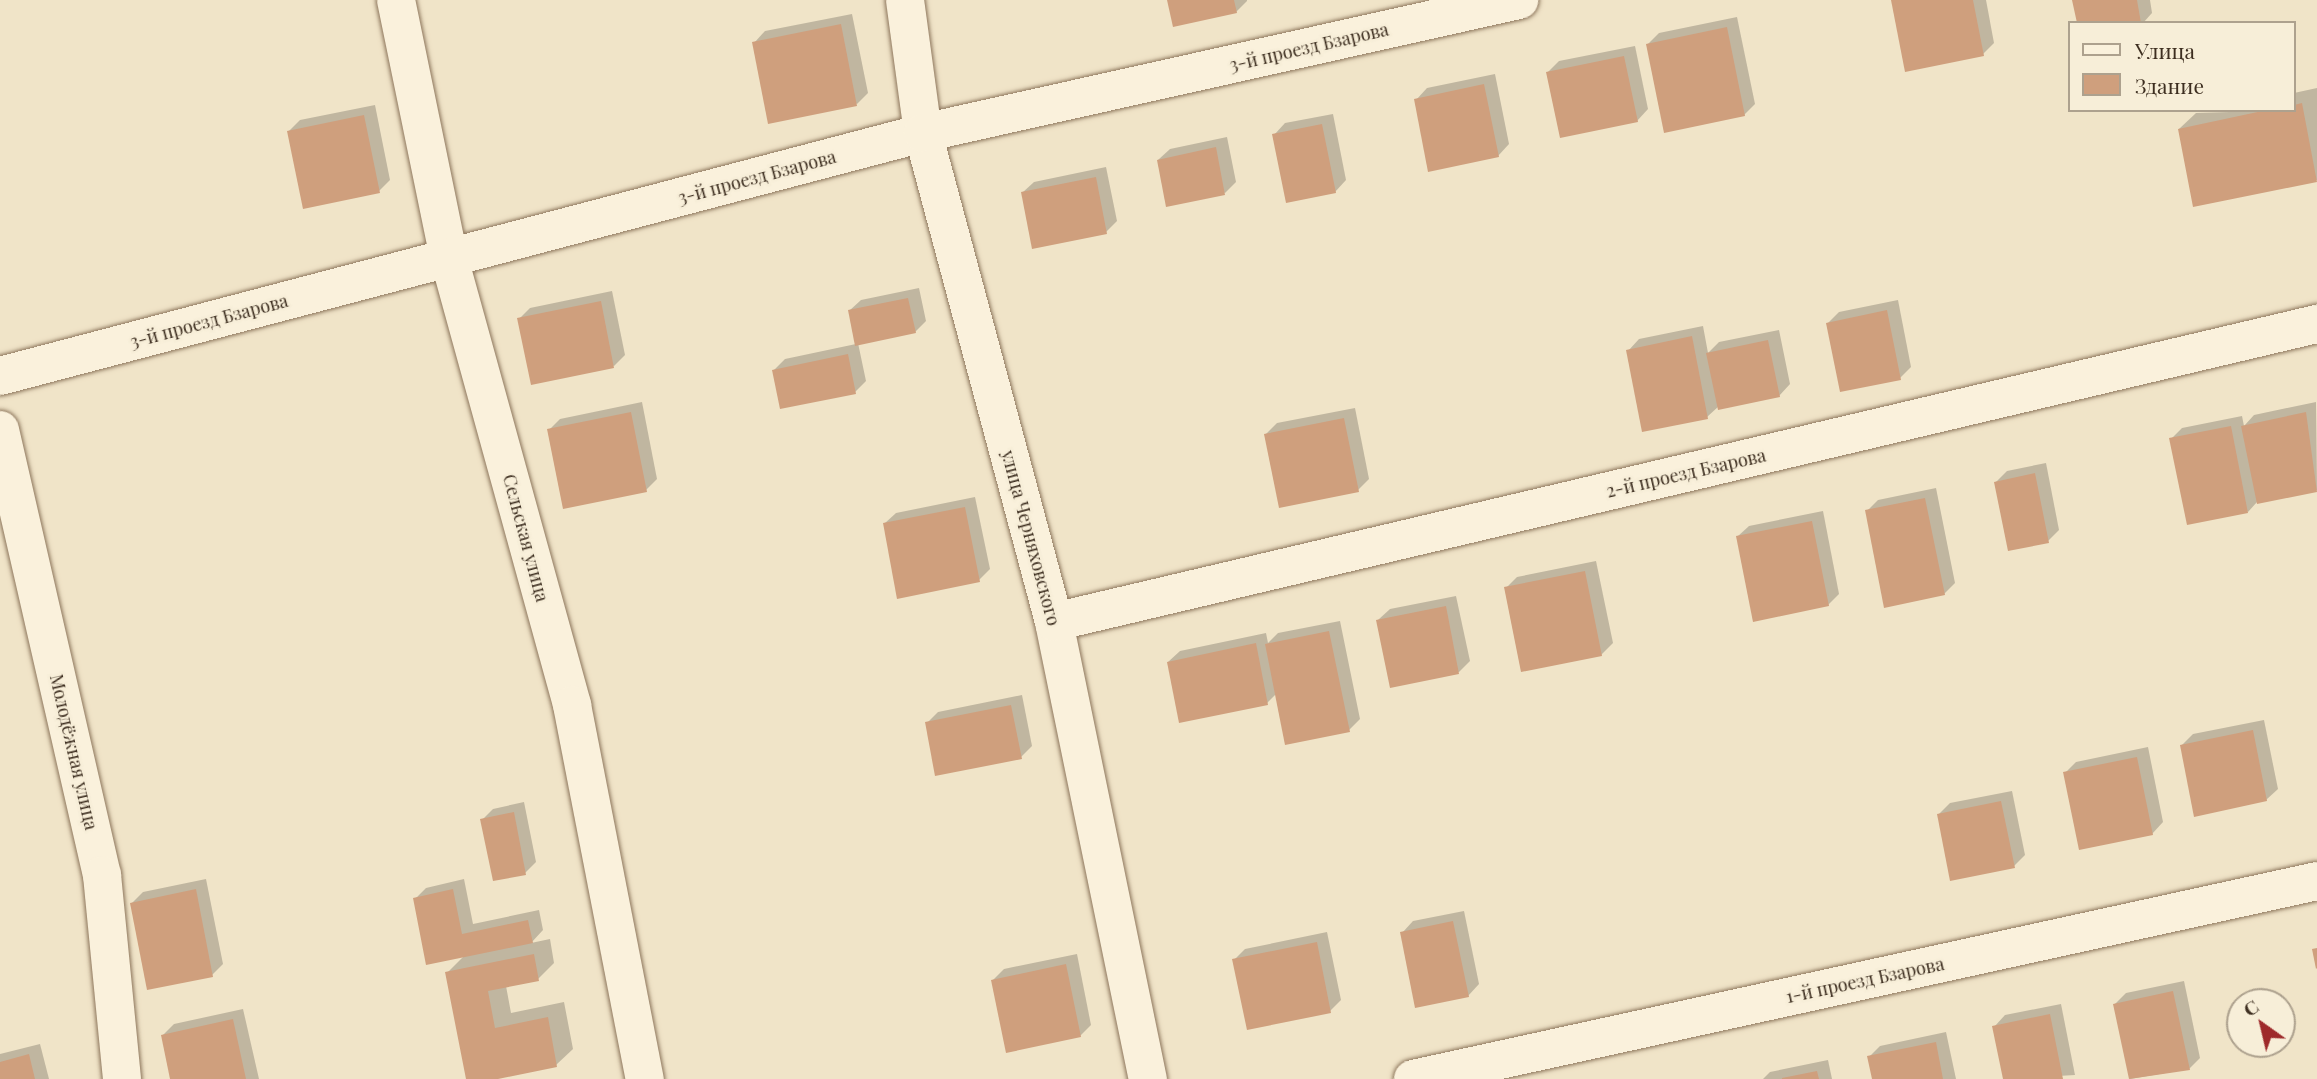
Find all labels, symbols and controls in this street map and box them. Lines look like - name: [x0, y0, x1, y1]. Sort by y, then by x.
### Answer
- street label: 3-й проезд Бзарова: [1227, 18, 1391, 76]
- legend: [2068, 21, 2296, 112]
- text: Улица: [2135, 36, 2195, 64]
- text: Здание: [2135, 71, 2204, 99]
- street label: 3-й проезд Бзарова: [676, 145, 838, 209]
- street label: 3-й проезд Бзарова: [128, 289, 290, 353]
- street label: 2-й проезд Бзарова: [1604, 444, 1768, 502]
- street label: улица Черняховского: [997, 448, 1065, 628]
- street label: Сельская улица: [499, 472, 553, 604]
- street label: Молодёжная улица: [46, 672, 102, 832]
- street label: 1-й проезд Бзарова: [1784, 953, 1946, 1007]
- north arrow: [2226, 988, 2296, 1058]
- text: С: [2238, 993, 2263, 1022]

